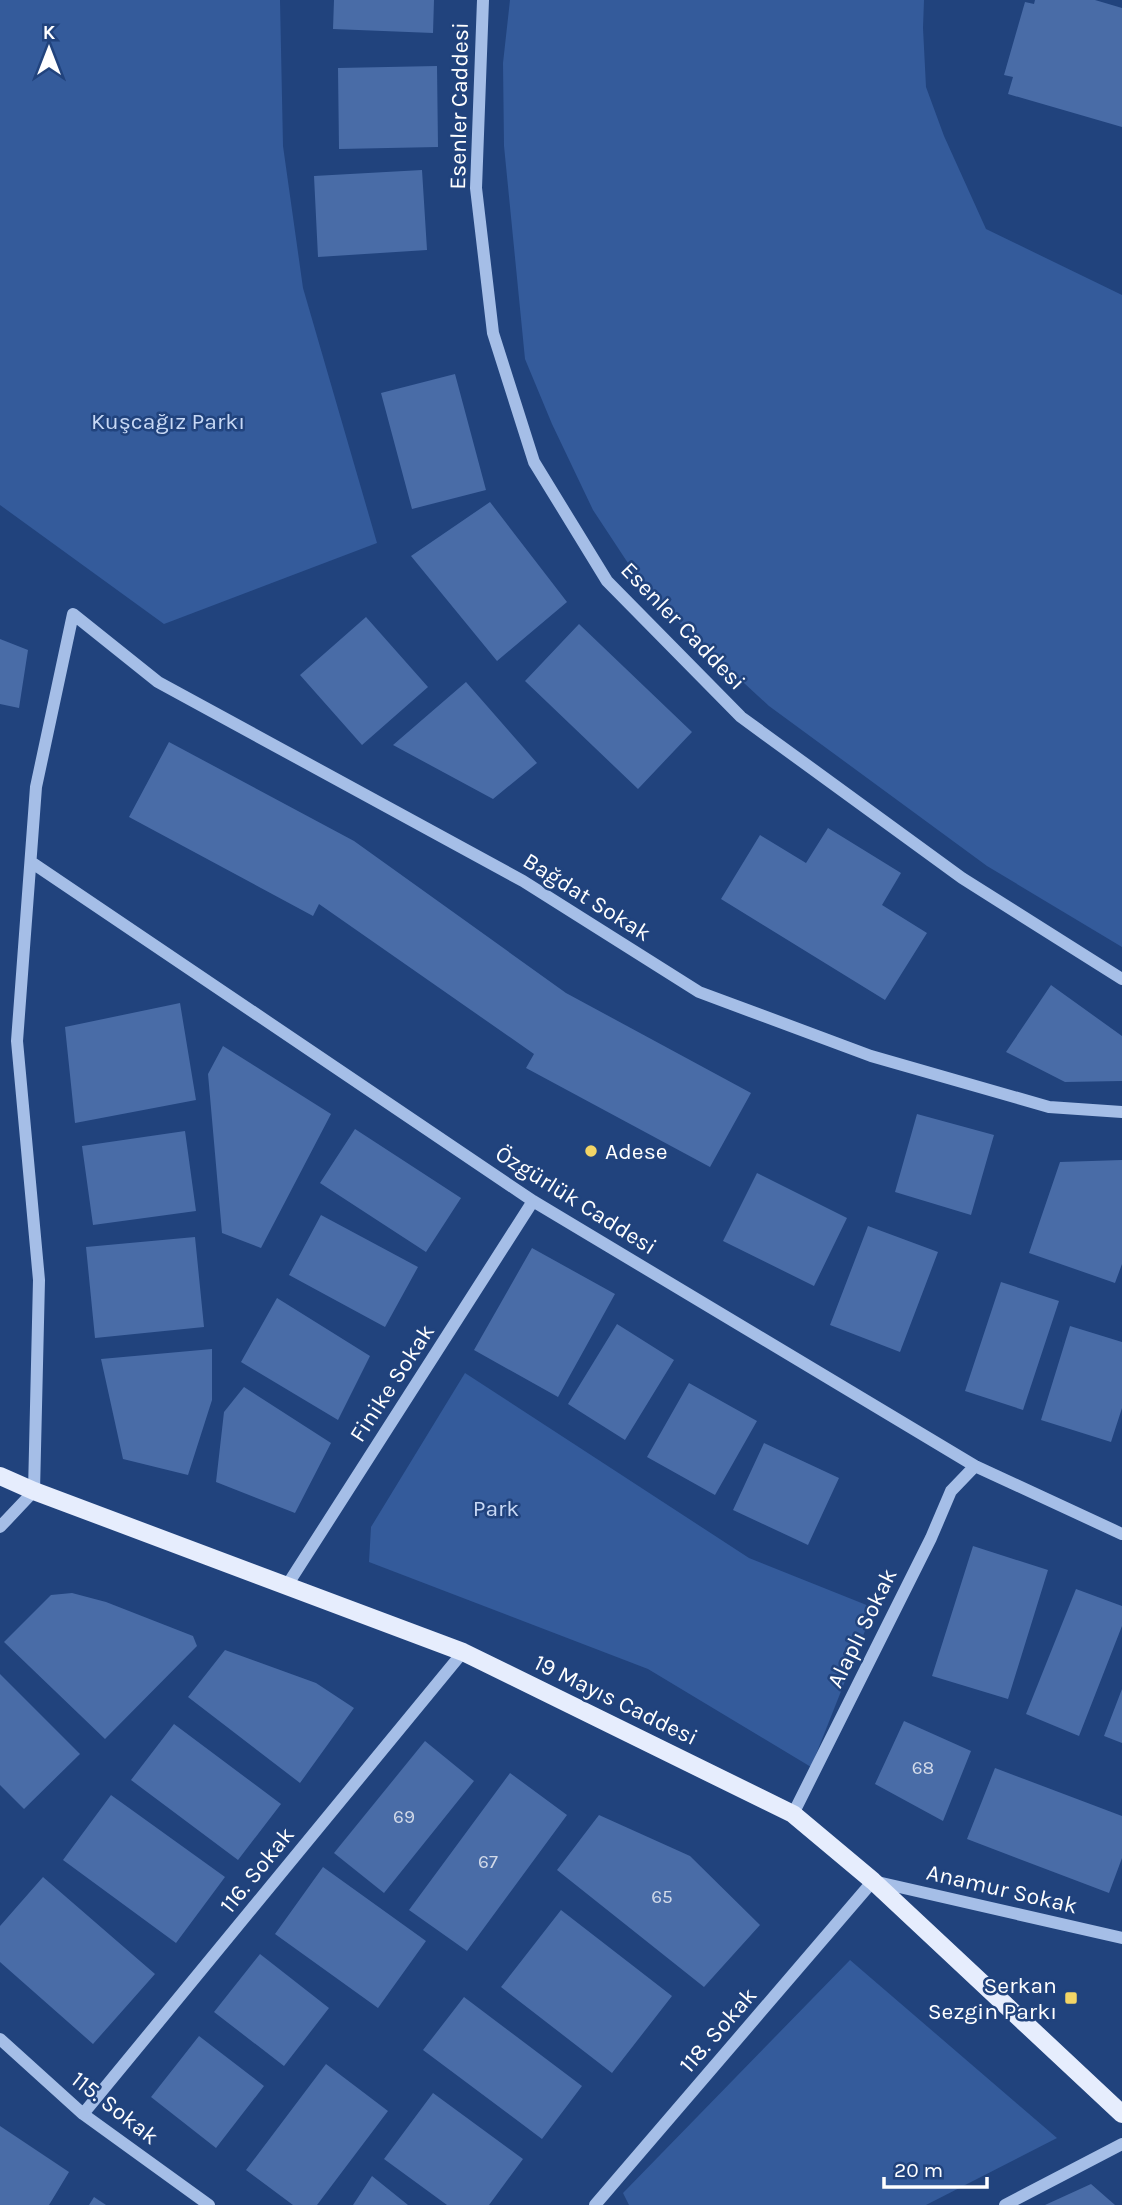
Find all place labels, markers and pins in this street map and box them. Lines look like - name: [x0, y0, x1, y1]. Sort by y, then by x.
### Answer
- place label: Adese: [605, 1138, 668, 1165]
- marker: Adese: [583, 1143, 599, 1159]
- place label: Serkan Sezgin Parkı: [928, 1972, 1057, 2025]
- marker: Serkan Sezgin Parkı: [1063, 1990, 1079, 2006]

